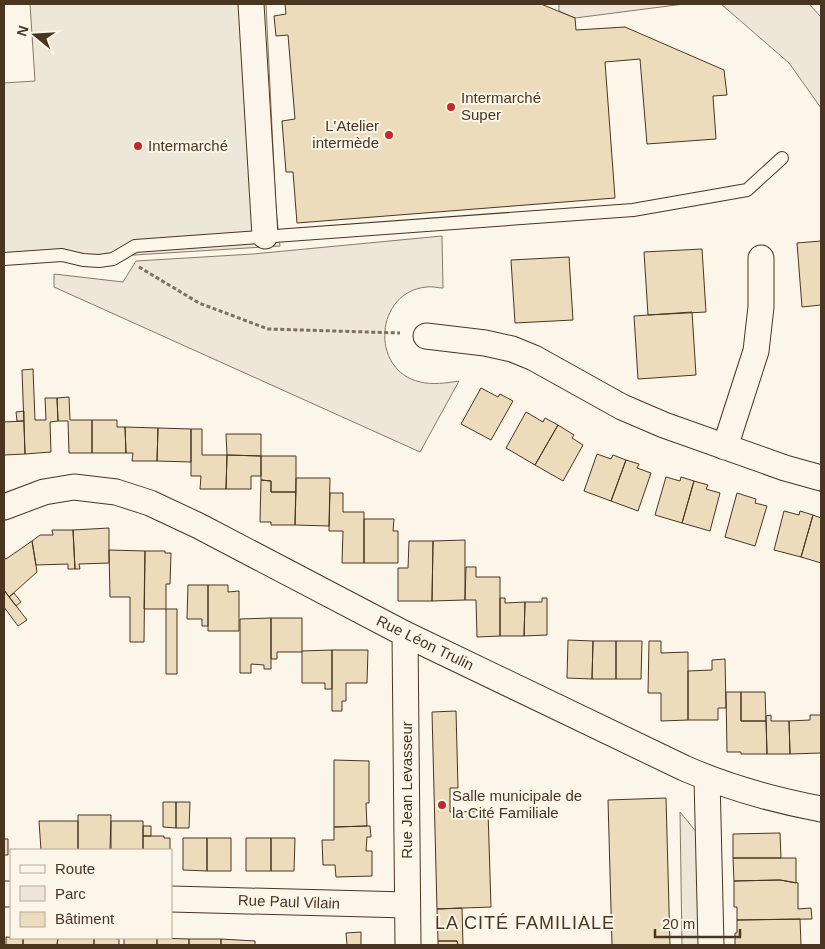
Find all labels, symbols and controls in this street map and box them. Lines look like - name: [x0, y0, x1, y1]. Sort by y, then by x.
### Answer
- north arrow: [10, 10, 60, 60]
- text: N: [13, 24, 32, 38]
- place label: Intermarché Super: [461, 89, 541, 123]
- marker: Intermarché Super: [445, 101, 457, 113]
- place label: L'Atelier intermède: [312, 117, 379, 151]
- marker: L'Atelier intermède: [383, 129, 395, 141]
- place label: Intermarché: [148, 137, 228, 154]
- marker: Intermarché: [132, 140, 144, 152]
- street label: Rue Léon Trulin: [374, 612, 477, 673]
- street label: Rue Jean Levasseur: [398, 721, 415, 859]
- place label: Salle municipale de la Cité Familiale: [452, 787, 582, 821]
- marker: Salle municipale de la Cité Familiale: [436, 799, 448, 811]
- legend: [10, 849, 172, 939]
- text: Route: [55, 860, 95, 877]
- text: Parc: [55, 885, 86, 902]
- street label: Rue Paul Vilain: [238, 891, 340, 912]
- scale bar: [655, 906, 740, 938]
- text: Bâtiment: [55, 910, 115, 927]
- district label: LA CITÉ FAMILIALE: [435, 913, 615, 933]
- text: 20 m: [662, 915, 695, 932]

